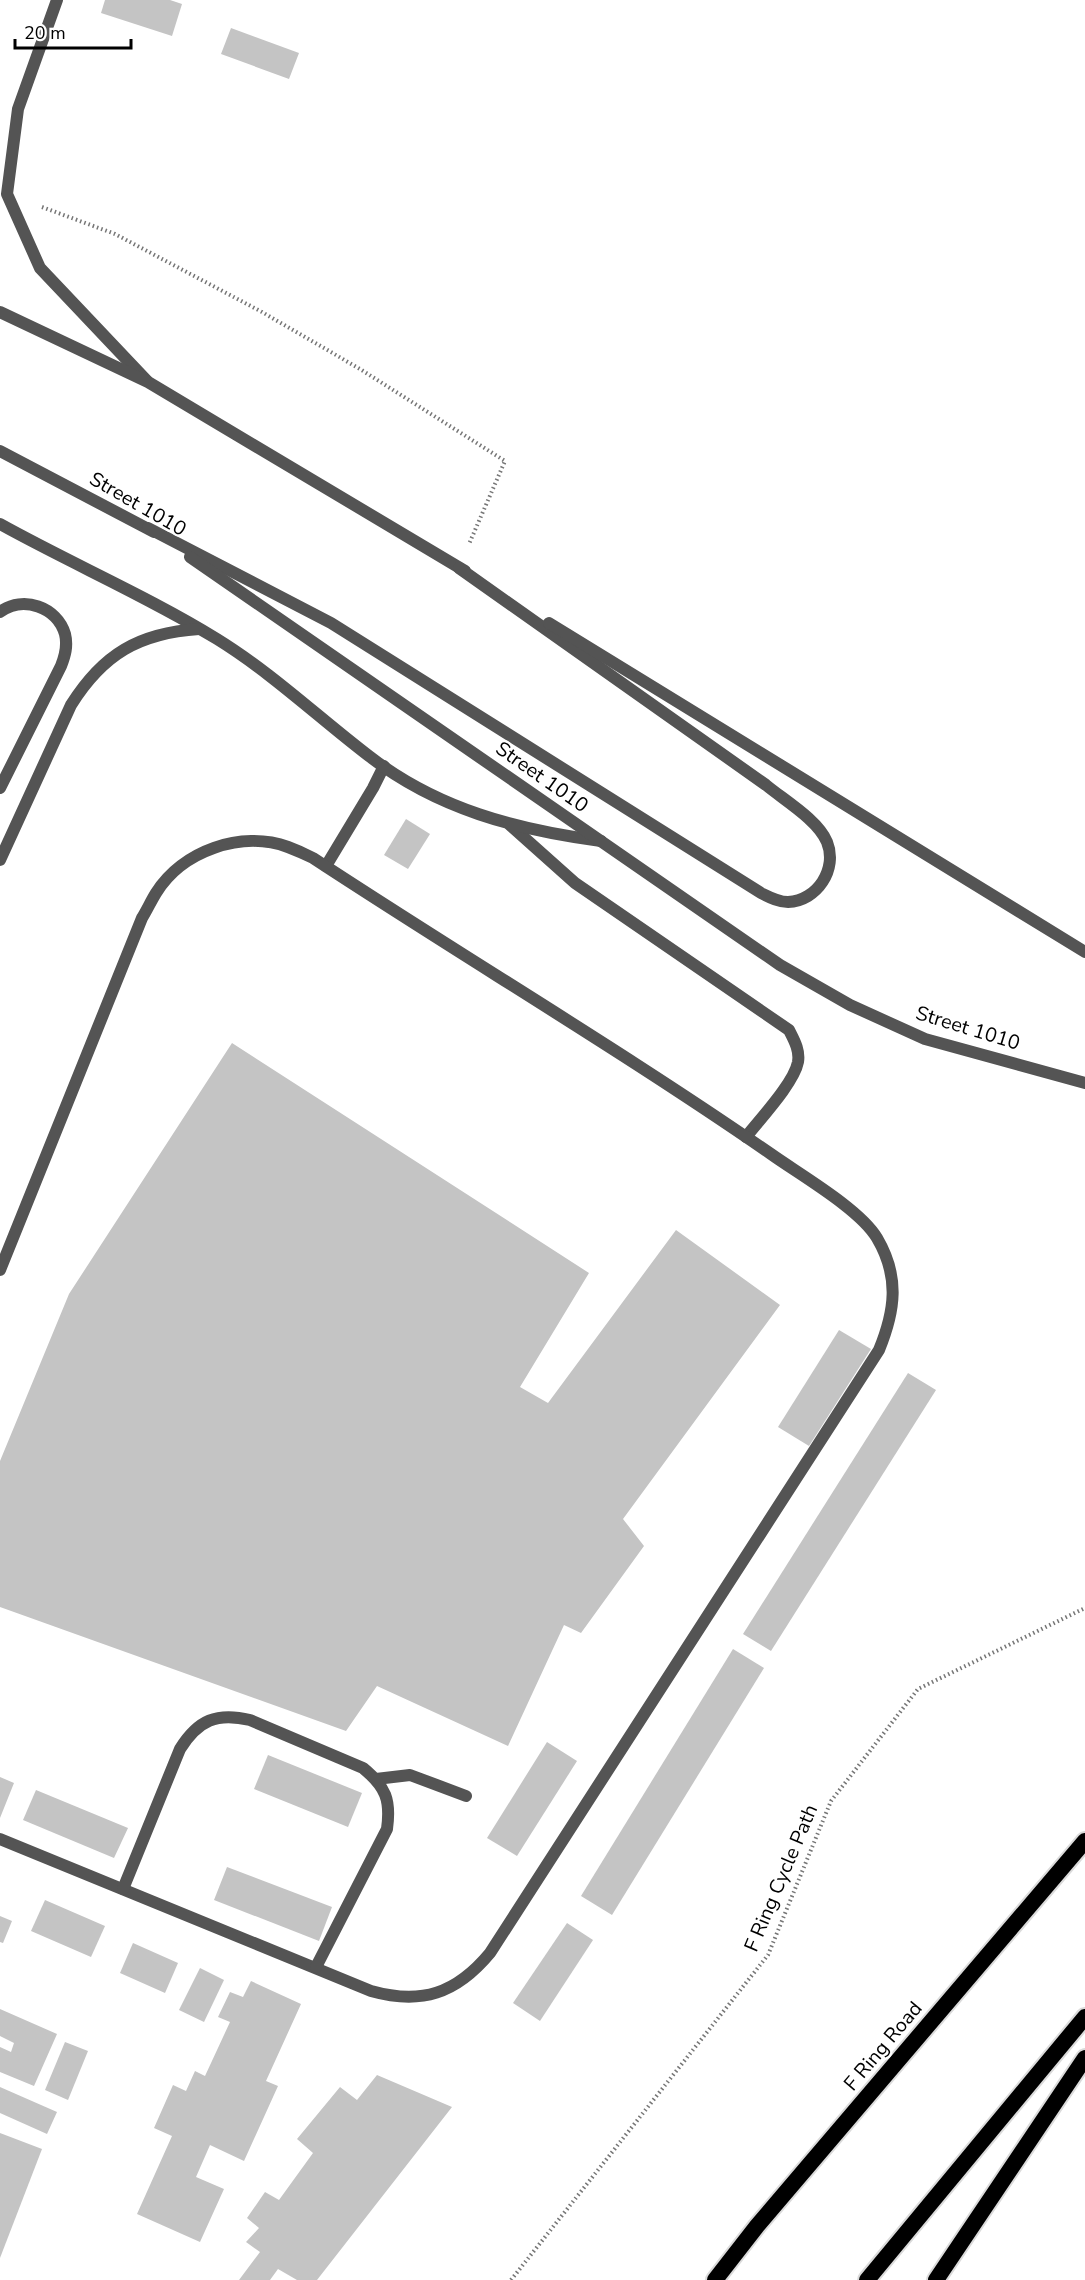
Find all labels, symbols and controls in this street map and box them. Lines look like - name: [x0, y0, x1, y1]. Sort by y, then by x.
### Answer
- scale bar: [15, 12, 130, 50]
- text: 20 m: [24, 21, 66, 45]
- street label: Street 1010: [85, 465, 191, 543]
- street label: Street 1010: [490, 735, 594, 819]
- street label: Street 1010: [913, 999, 1023, 1057]
- street label: F Ring Cycle Path: [738, 1800, 824, 1956]
- street label: F Ring Road: [838, 1996, 928, 2096]

